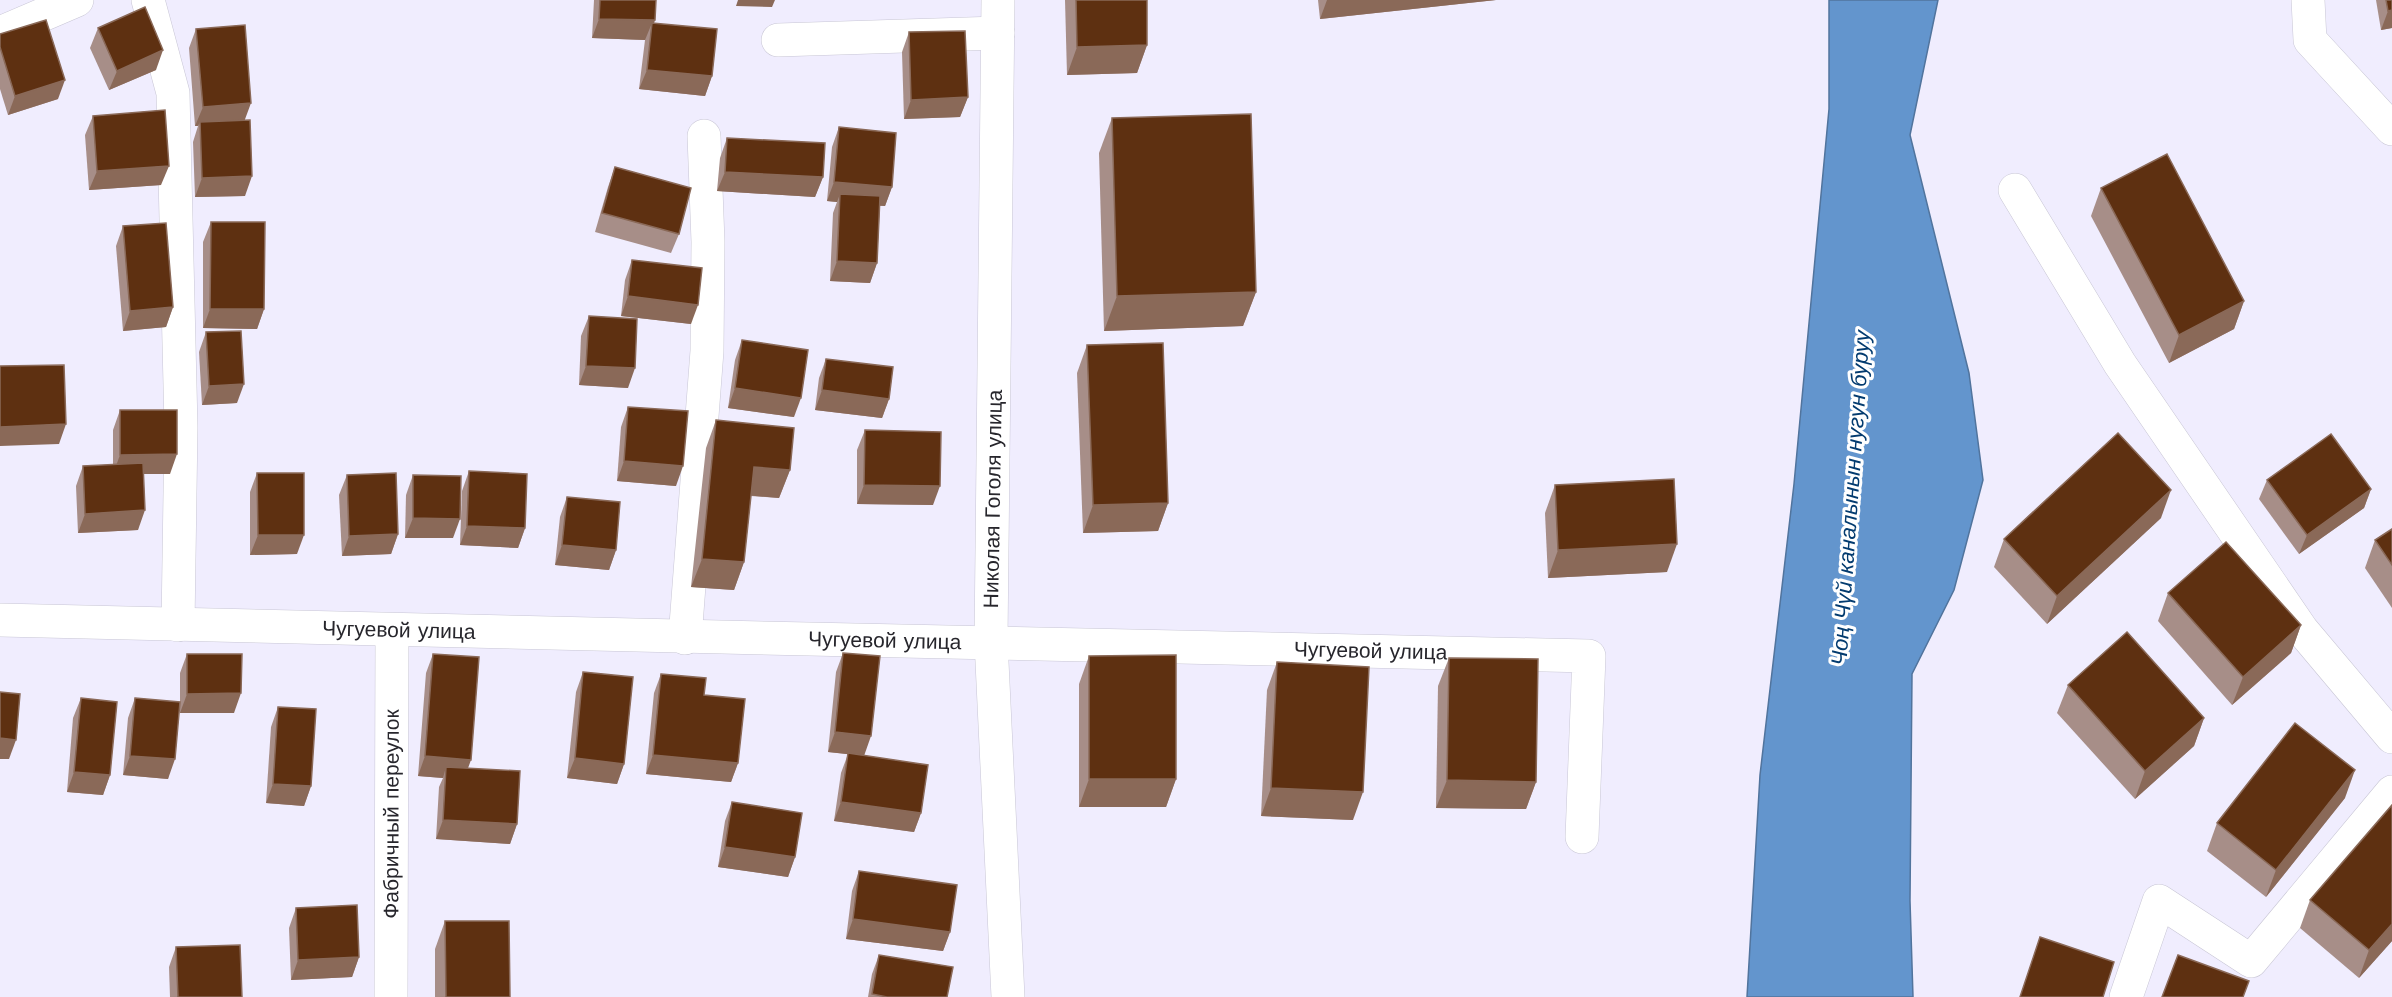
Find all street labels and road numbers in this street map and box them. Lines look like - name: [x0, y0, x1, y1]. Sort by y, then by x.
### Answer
- street label: Николая Гоголя улица: [978, 389, 1007, 608]
- street label: Чугуевой улица: [322, 615, 476, 644]
- street label: Чугуевой улица: [808, 626, 962, 654]
- street label: Чугуевой улица: [1294, 636, 1448, 665]
- street label: Фабричный переулок: [378, 709, 404, 919]

